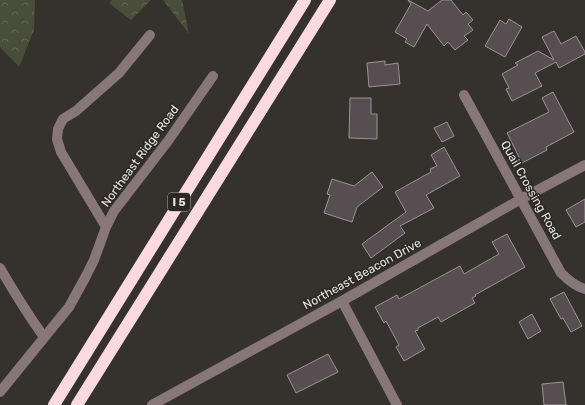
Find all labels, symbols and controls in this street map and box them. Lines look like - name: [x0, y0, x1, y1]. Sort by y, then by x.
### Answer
- street label: Northeast Ridge Road: [98, 103, 182, 209]
- street label: Quail Crossing Road: [498, 138, 564, 242]
- road number: I 5: [168, 193, 190, 211]
- street label: Northeast Beacon Drive: [301, 236, 424, 312]

